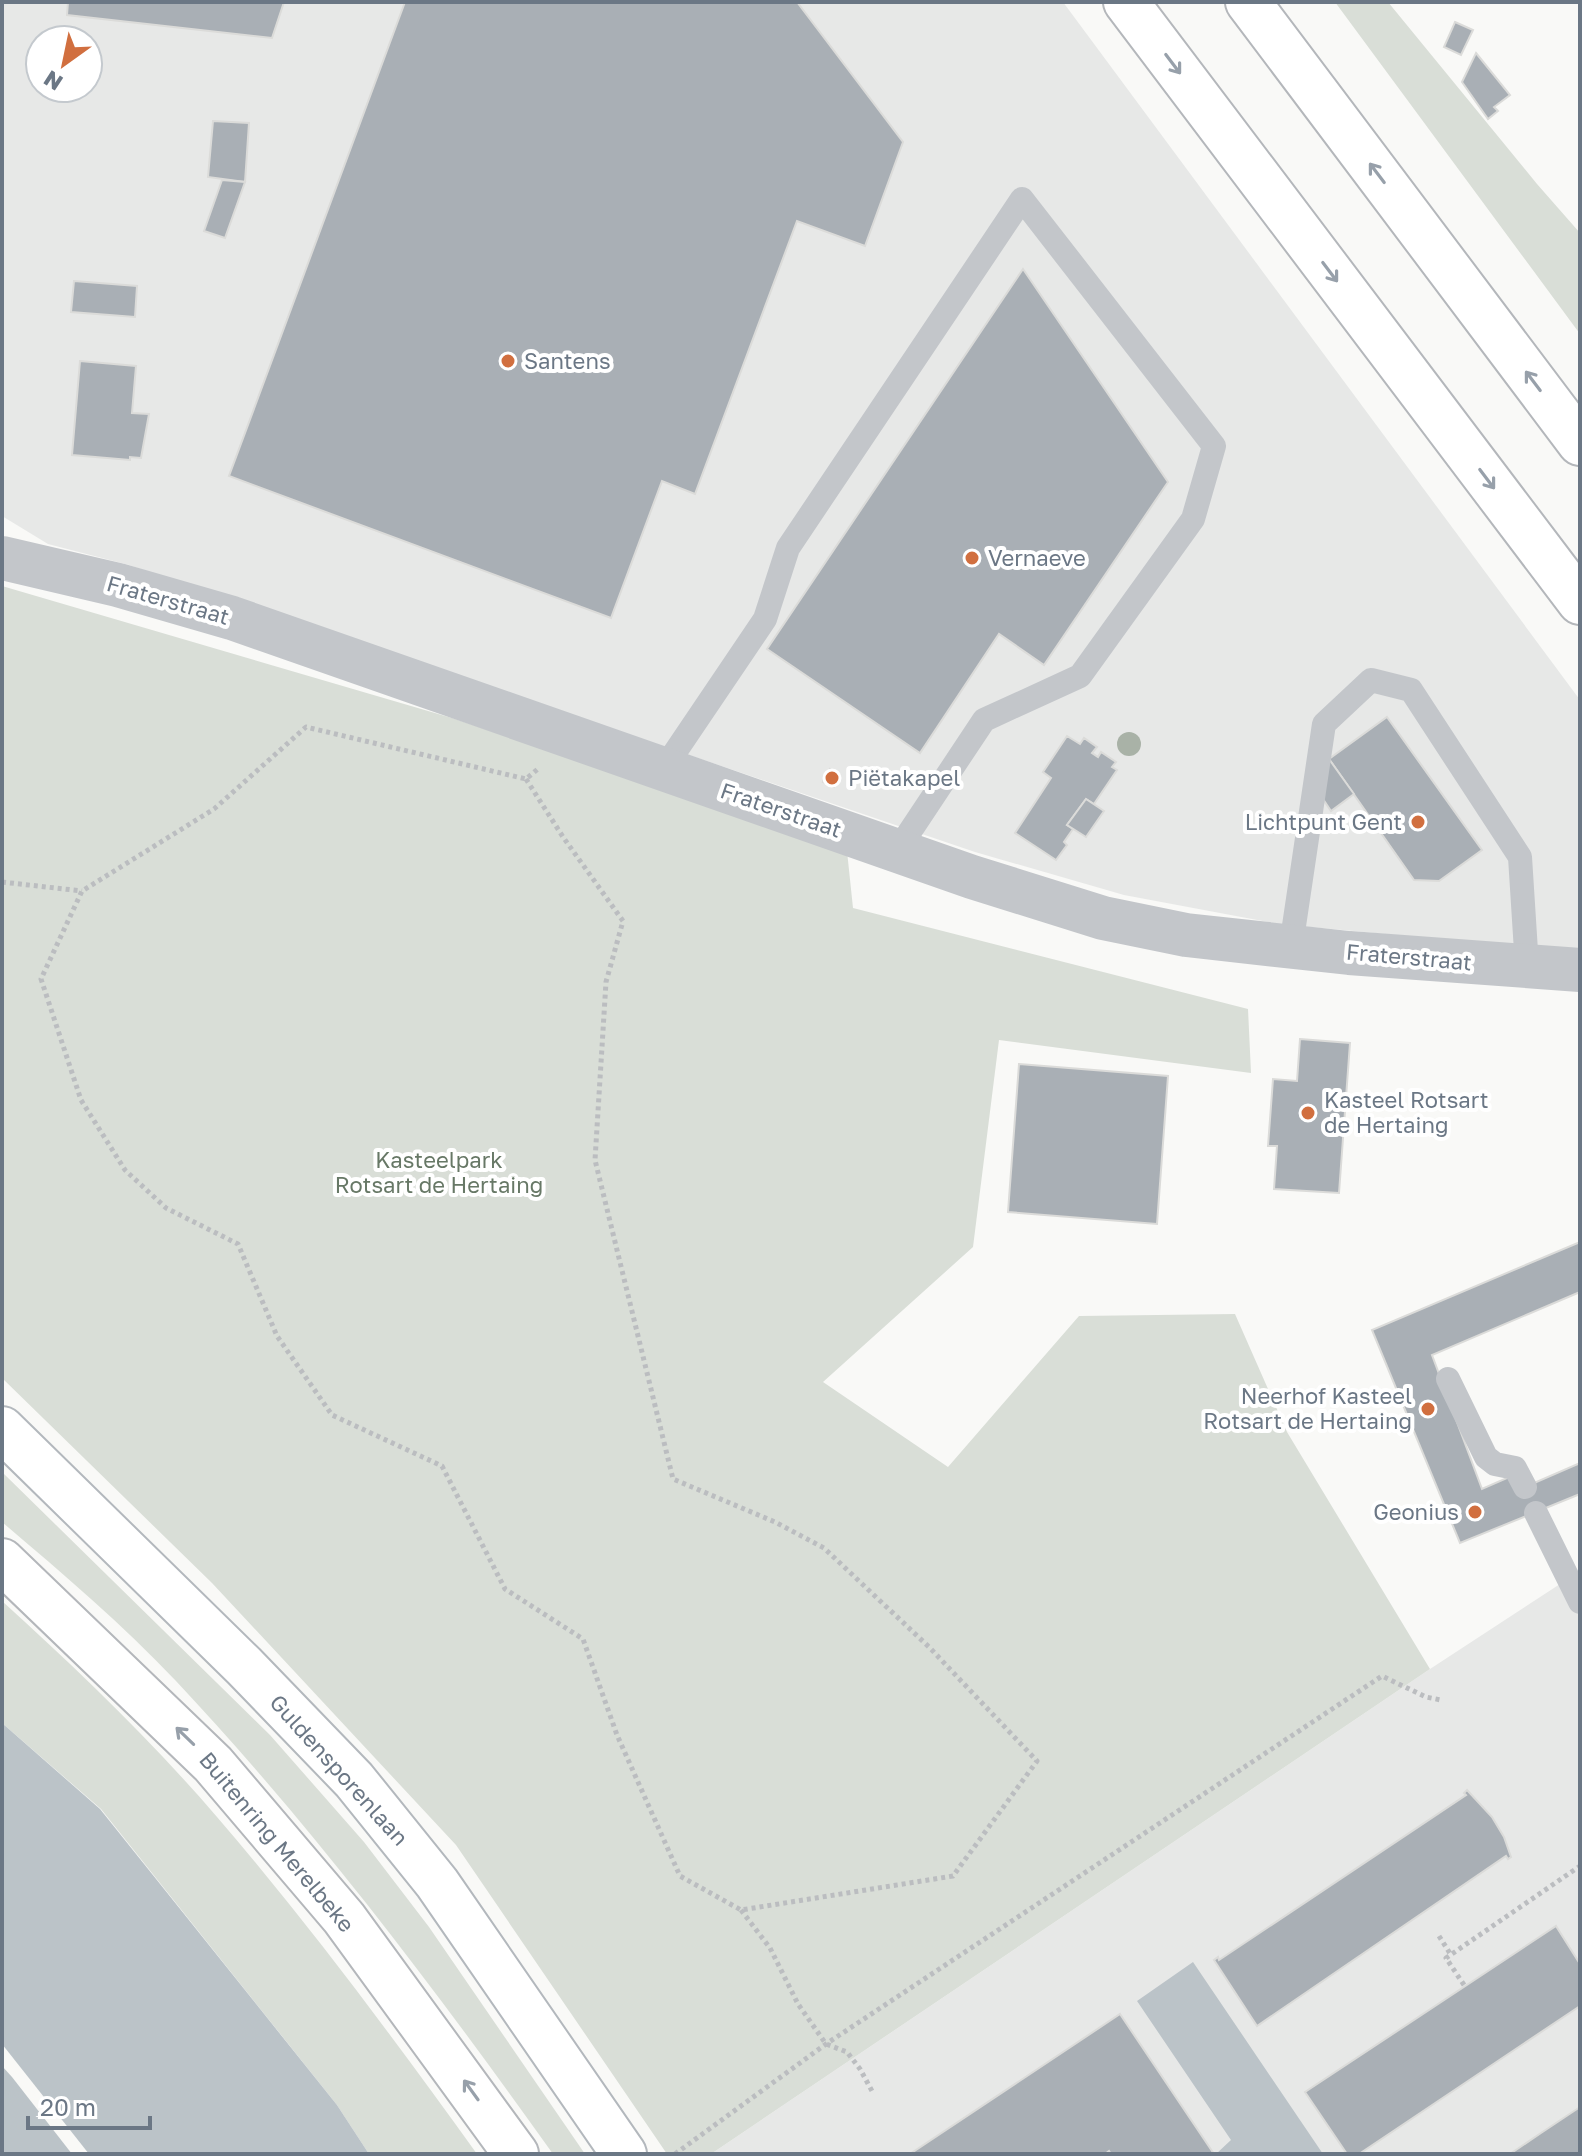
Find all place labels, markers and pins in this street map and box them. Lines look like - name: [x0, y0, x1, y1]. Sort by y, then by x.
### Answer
- place label: Santens: [524, 347, 611, 374]
- marker: Santens: [499, 352, 517, 370]
- place label: Vernaeve: [988, 544, 1086, 571]
- marker: Vernaeve: [963, 549, 981, 567]
- place label: Piëtakapel: [848, 764, 960, 791]
- marker: Piëtakapel: [823, 769, 841, 787]
- place label: Lichtpunt Gent: [1245, 808, 1402, 835]
- marker: Lichtpunt Gent: [1409, 813, 1427, 831]
- place label: Kasteel Rotsart de Hertaing: [1324, 1086, 1489, 1138]
- marker: Kasteel Rotsart de Hertaing: [1299, 1104, 1317, 1122]
- place label: Neerhof Kasteel Rotsart de Hertaing: [1203, 1382, 1412, 1434]
- marker: Neerhof Kasteel Rotsart de Hertaing: [1419, 1400, 1437, 1418]
- place label: Geonius: [1373, 1498, 1459, 1525]
- marker: Geonius: [1466, 1503, 1484, 1521]

